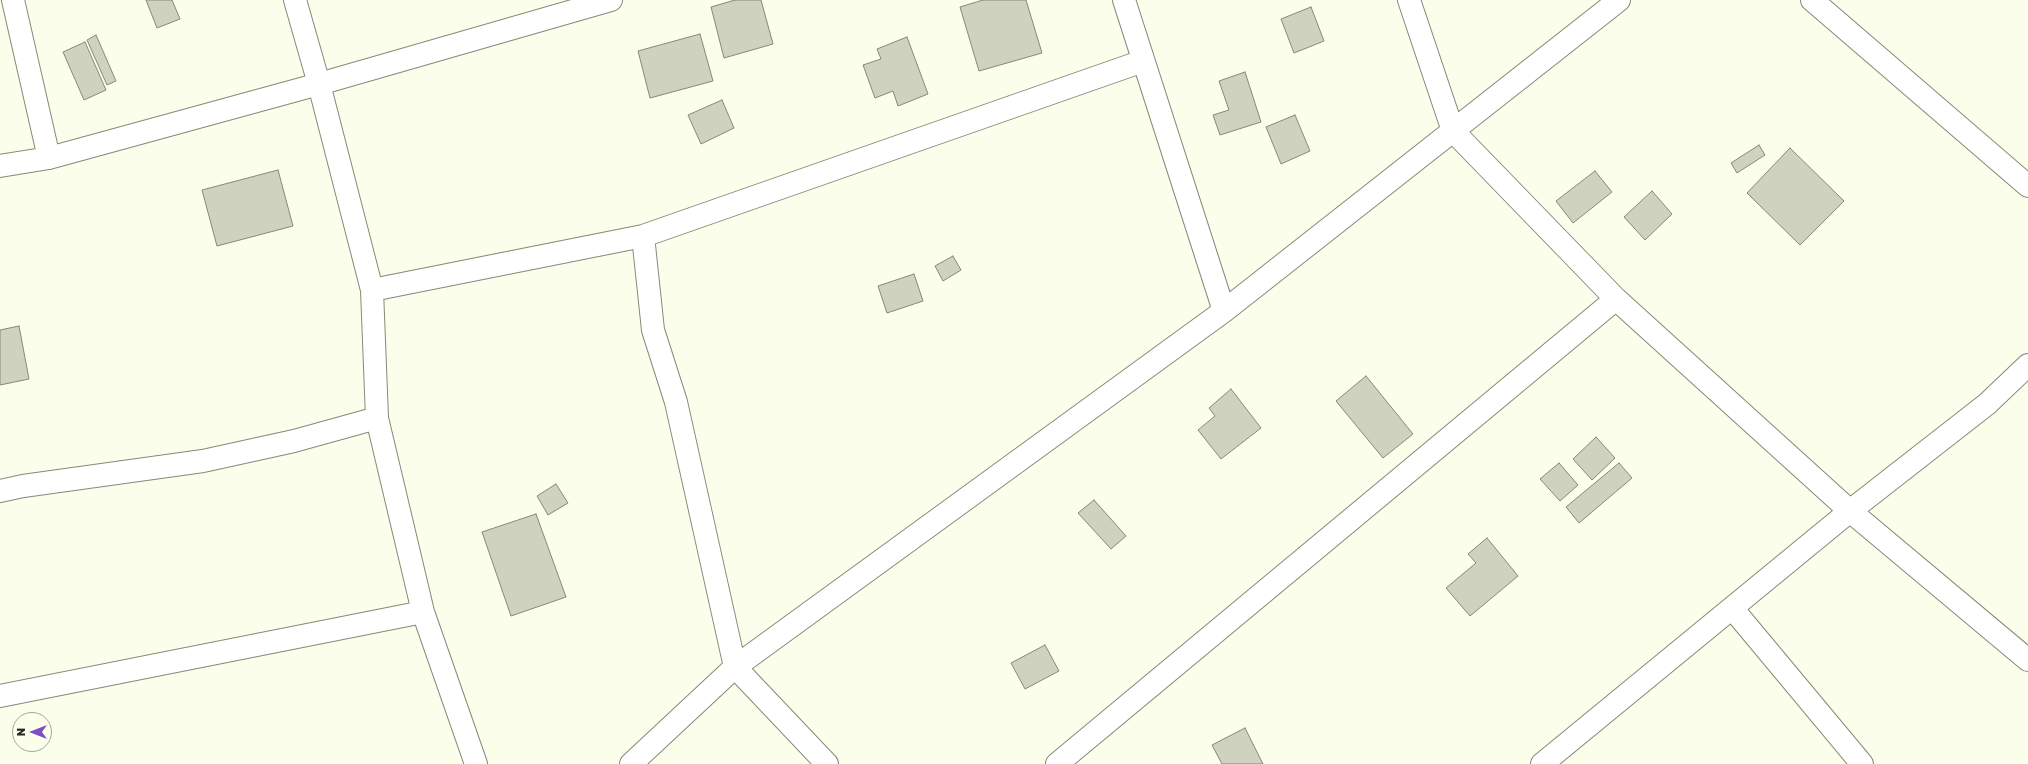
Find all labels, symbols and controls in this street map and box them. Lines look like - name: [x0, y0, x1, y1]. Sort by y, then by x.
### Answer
- north arrow: [12, 712, 52, 752]
- text: N: [14, 728, 27, 736]

